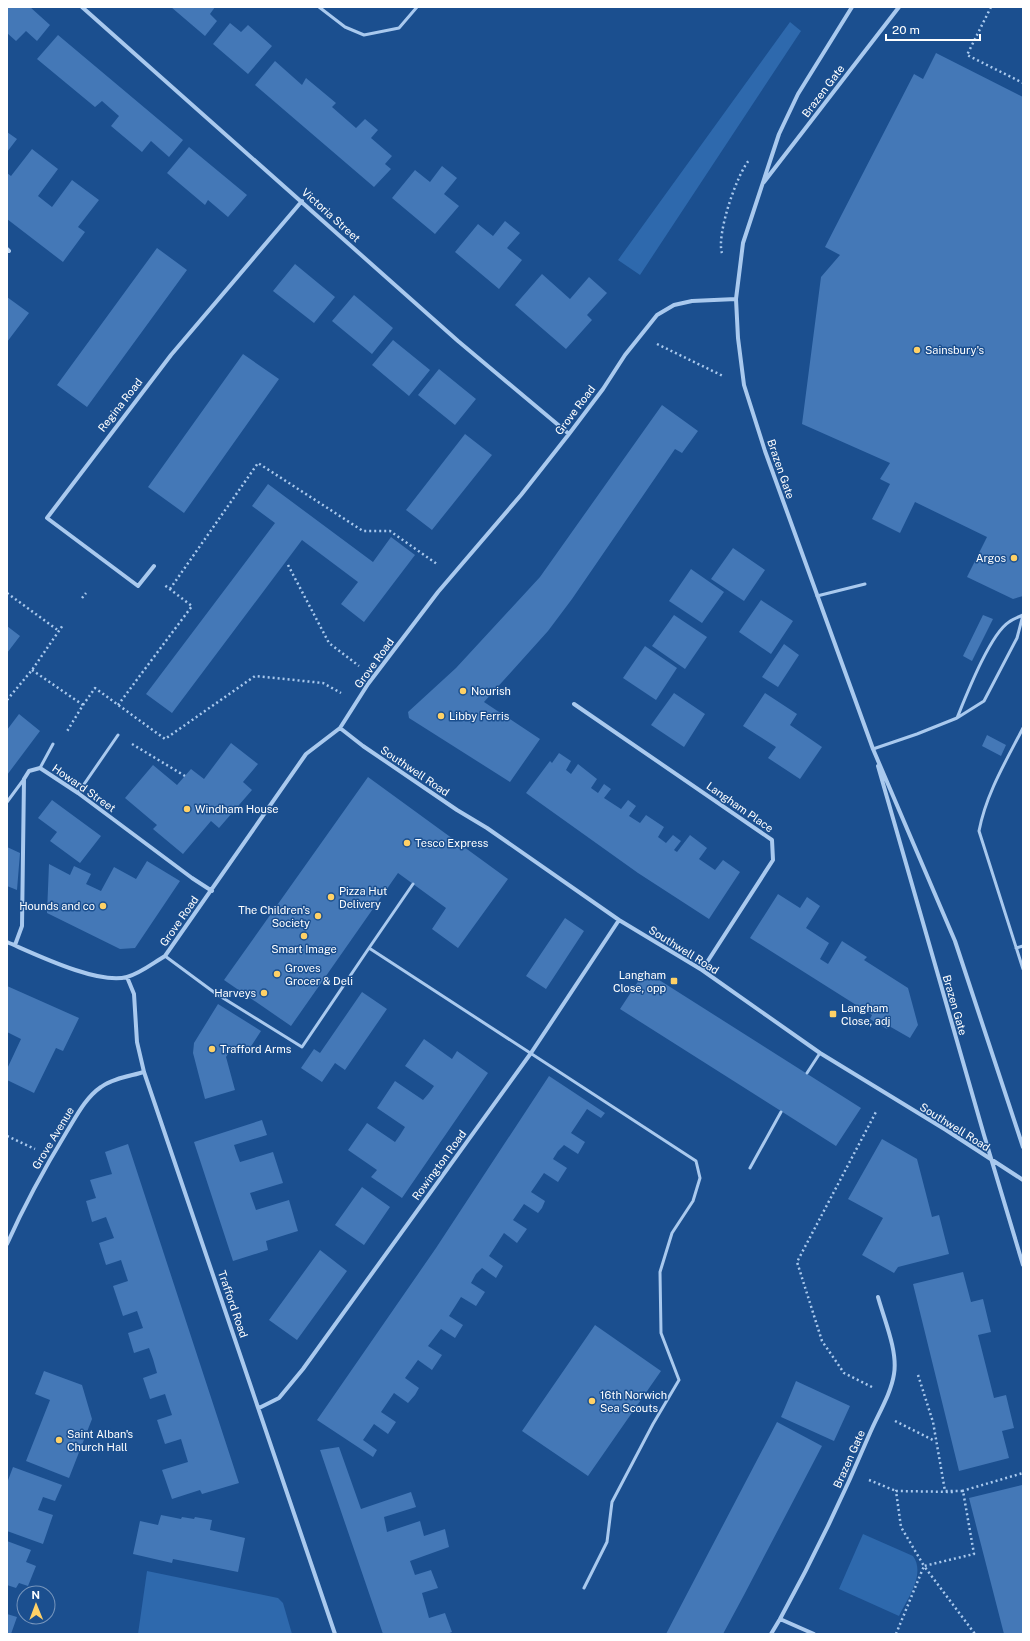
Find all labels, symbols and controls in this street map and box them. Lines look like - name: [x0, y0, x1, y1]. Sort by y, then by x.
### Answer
- scale bar: [886, 16, 980, 42]
- text: 20 m: [892, 23, 920, 37]
- street label: Brazen Gate: [799, 63, 847, 119]
- street label: Victoria Street: [299, 186, 363, 244]
- place label: Sainsbury's: [925, 344, 984, 356]
- marker: Sainsbury's: [912, 345, 922, 355]
- street label: Regina Road: [95, 376, 145, 434]
- street label: Grove Road: [553, 383, 597, 437]
- street label: Brazen Gate: [765, 438, 797, 500]
- place label: Argos: [976, 552, 1006, 564]
- marker: Argos: [1009, 553, 1019, 563]
- street label: Grove Road: [352, 636, 396, 690]
- place label: Nourish: [471, 685, 511, 697]
- marker: Nourish: [458, 686, 468, 696]
- place label: Libby Ferris: [449, 710, 510, 722]
- marker: Libby Ferris: [436, 711, 446, 721]
- street label: Southwell Road: [378, 744, 452, 798]
- street label: Howard Street: [50, 762, 118, 814]
- street label: Langham Place: [704, 780, 776, 834]
- place label: Windham House: [195, 803, 279, 815]
- marker: Windham House: [182, 804, 192, 814]
- place label: Tesco Express: [415, 837, 489, 849]
- marker: Tesco Express: [402, 838, 412, 848]
- place label: Pizza Hut Delivery: [339, 885, 387, 910]
- marker: Pizza Hut Delivery: [326, 892, 336, 902]
- street label: Grove Road: [157, 894, 201, 948]
- place label: Hounds and co: [19, 900, 95, 912]
- marker: Hounds and co: [98, 901, 108, 911]
- place label: The Children's Society: [238, 904, 310, 929]
- marker: The Children's Society: [313, 911, 323, 921]
- street label: Southwell Road: [647, 924, 721, 976]
- marker: Smart Image: [299, 931, 309, 941]
- place label: Smart Image: [271, 943, 337, 955]
- place label: Groves Grocer & Deli: [285, 962, 353, 987]
- marker: Groves Grocer & Deli: [272, 969, 282, 979]
- place label: Langham Close, opp: [613, 969, 666, 994]
- street label: Brazen Gate: [941, 973, 969, 1037]
- marker: Langham Close, opp: [669, 976, 679, 986]
- place label: Harveys: [214, 987, 256, 999]
- marker: Harveys: [259, 988, 269, 998]
- place label: Langham Close, adj: [841, 1002, 891, 1027]
- marker: Langham Close, adj: [828, 1009, 838, 1019]
- place label: Trafford Arms: [220, 1043, 292, 1055]
- marker: Trafford Arms: [207, 1044, 217, 1054]
- street label: Southwell Road: [918, 1101, 992, 1153]
- street label: Grove Avenue: [30, 1105, 76, 1171]
- street label: Rowington Road: [410, 1128, 468, 1202]
- street label: Trafford Road: [216, 1269, 250, 1339]
- place label: 16th Norwich Sea Scouts: [600, 1389, 667, 1414]
- marker: 16th Norwich Sea Scouts: [587, 1396, 597, 1406]
- place label: Saint Alban's Church Hall: [67, 1428, 134, 1453]
- street label: Brazen Gate: [831, 1428, 867, 1490]
- marker: Saint Alban's Church Hall: [54, 1435, 64, 1445]
- north arrow: [16, 1585, 56, 1625]
- text: N: [31, 1589, 40, 1601]

